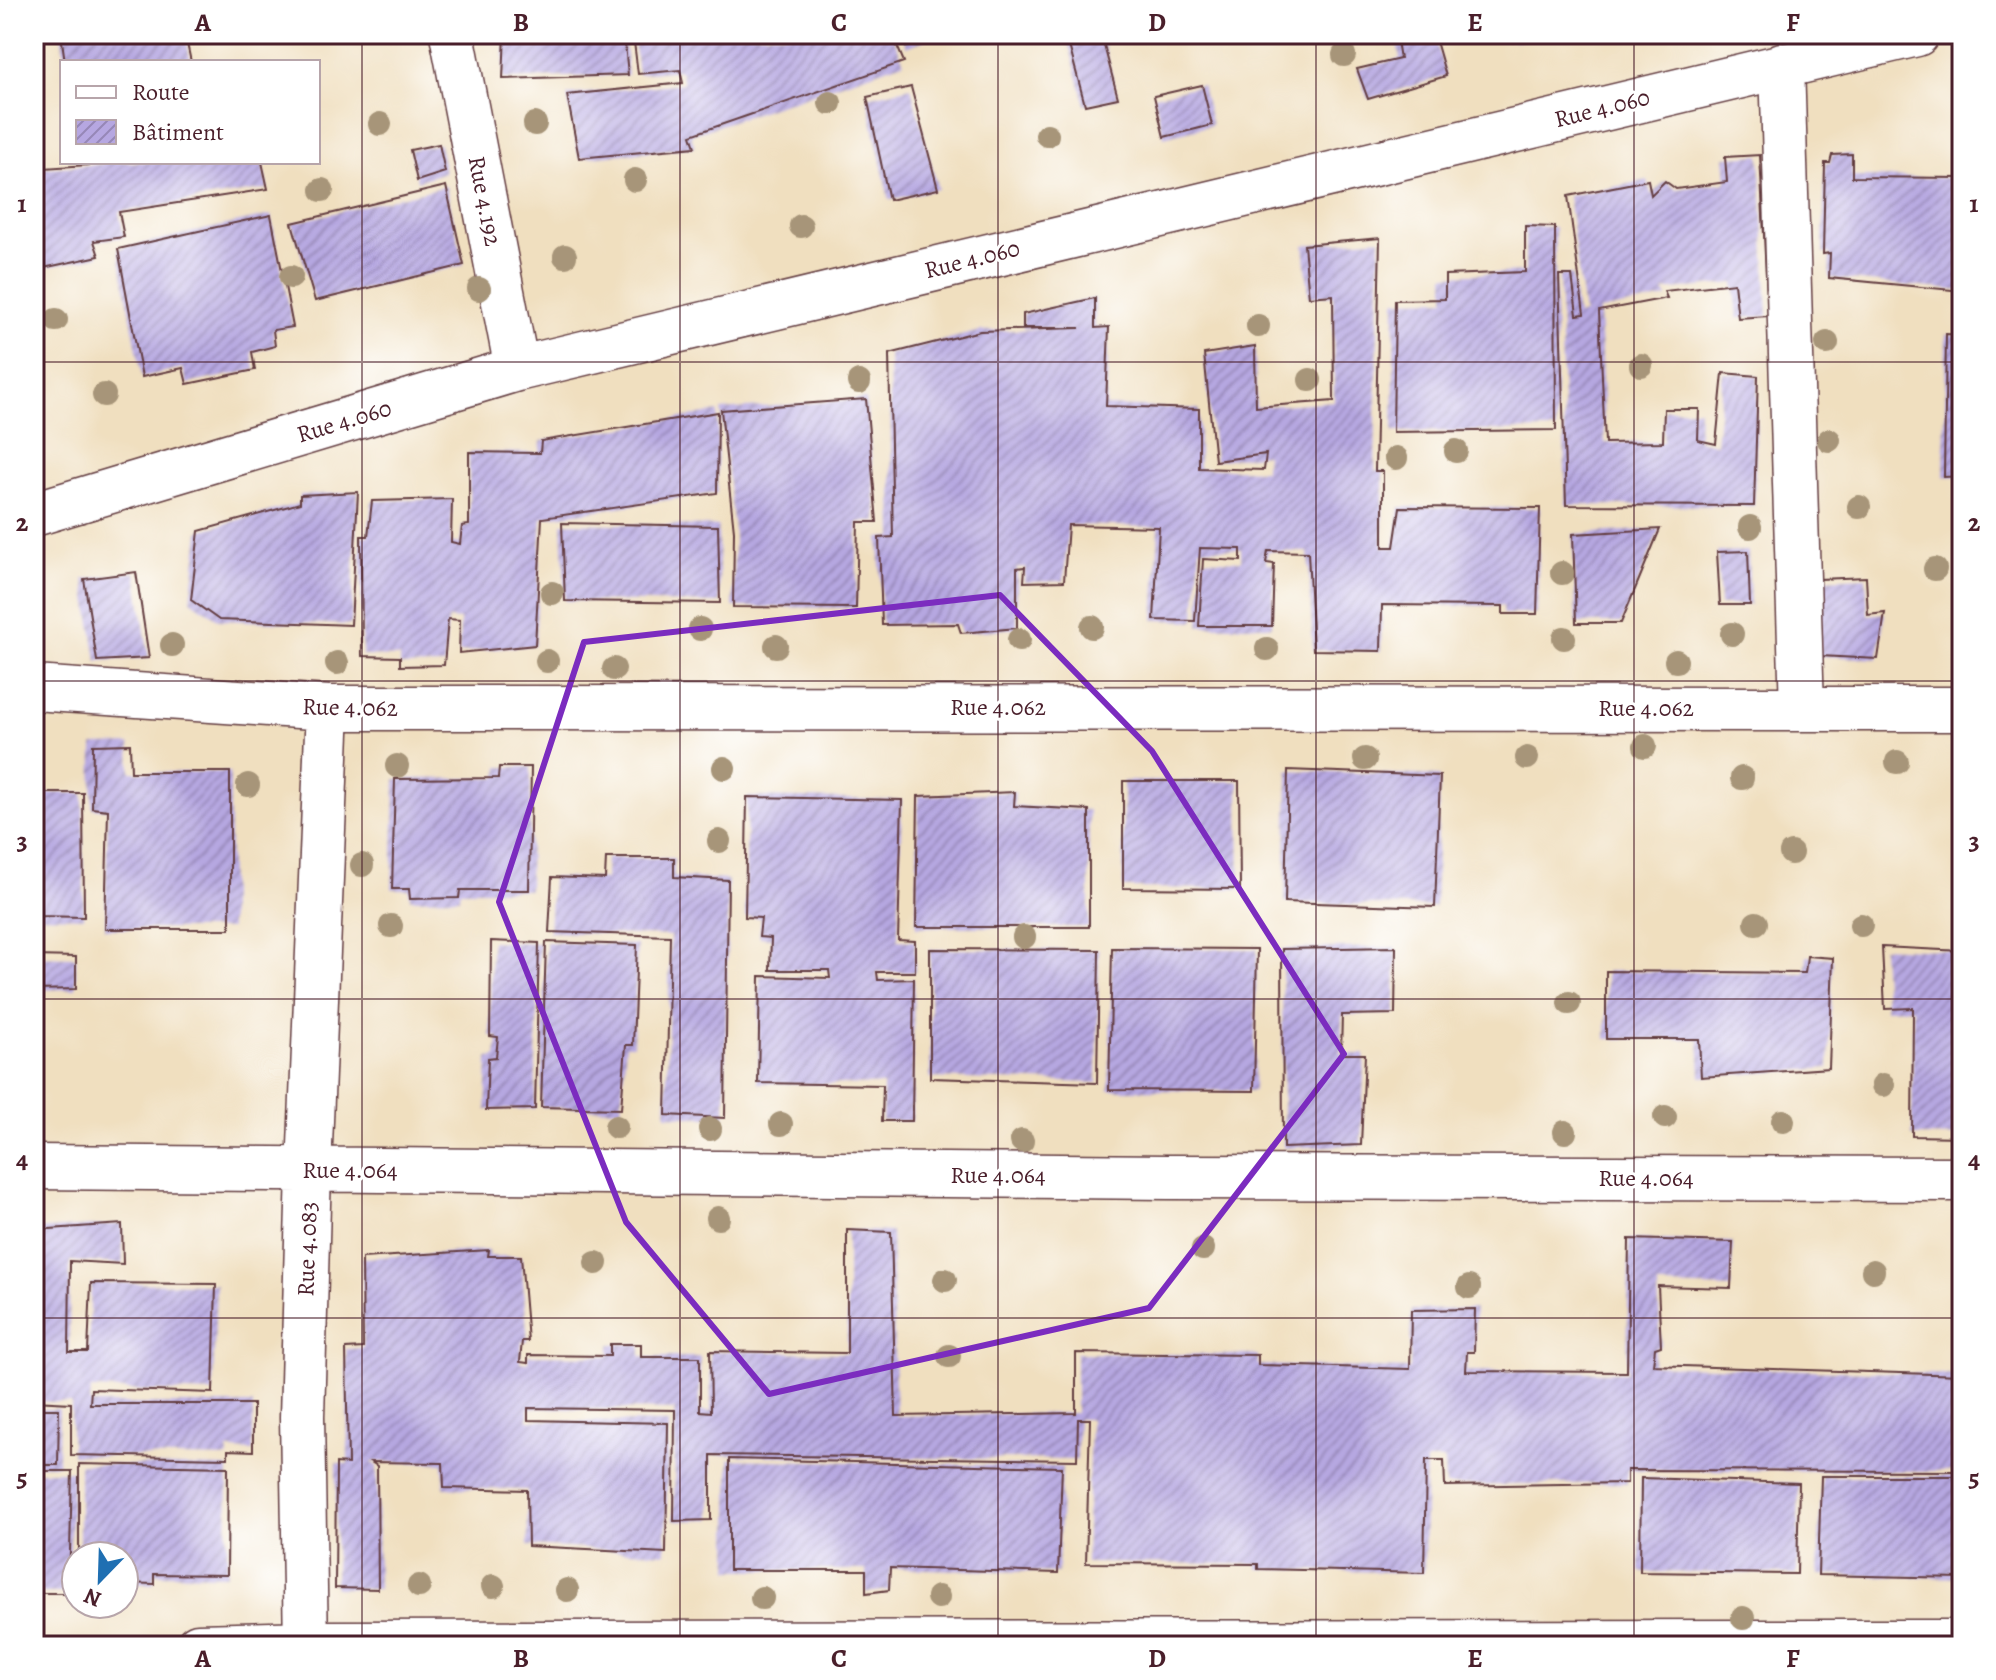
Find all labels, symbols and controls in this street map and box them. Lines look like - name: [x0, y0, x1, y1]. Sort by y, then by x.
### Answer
- text: A: [194, 5, 212, 40]
- text: B: [513, 5, 529, 40]
- text: C: [831, 5, 847, 40]
- text: D: [1148, 5, 1166, 40]
- text: E: [1467, 5, 1483, 40]
- text: F: [1786, 5, 1800, 40]
- legend: [60, 60, 320, 164]
- text: Route: [132, 76, 190, 108]
- street label: Rue 4.060: [1551, 81, 1653, 135]
- text: Bâtiment: [132, 116, 224, 148]
- street label: Rue 4.192: [461, 153, 509, 249]
- text: 1: [17, 186, 27, 221]
- text: 1: [1969, 186, 1979, 221]
- street label: Rue 4.060: [921, 232, 1023, 286]
- street label: Rue 4.060: [293, 391, 395, 451]
- text: 2: [16, 505, 29, 540]
- text: 2: [1968, 505, 1981, 540]
- street label: Rue 4.062: [302, 690, 398, 724]
- street label: Rue 4.062: [950, 691, 1046, 723]
- street label: Rue 4.062: [1598, 692, 1694, 724]
- text: 3: [16, 823, 28, 858]
- text: 3: [1968, 823, 1980, 858]
- text: 4: [16, 1142, 28, 1177]
- text: 4: [1968, 1142, 1980, 1177]
- street label: Rue 4.064: [302, 1154, 398, 1186]
- street label: Rue 4.064: [950, 1159, 1046, 1191]
- street label: Rue 4.064: [1598, 1162, 1694, 1194]
- street label: Rue 4.083: [289, 1201, 325, 1297]
- text: 5: [16, 1460, 28, 1495]
- text: 5: [1968, 1460, 1980, 1495]
- north arrow: [60, 1540, 140, 1620]
- text: N: [79, 1581, 106, 1614]
- text: A: [194, 1641, 212, 1676]
- text: B: [513, 1641, 529, 1676]
- text: C: [831, 1641, 847, 1676]
- text: D: [1148, 1641, 1166, 1676]
- text: E: [1467, 1641, 1483, 1676]
- text: F: [1786, 1641, 1800, 1676]

